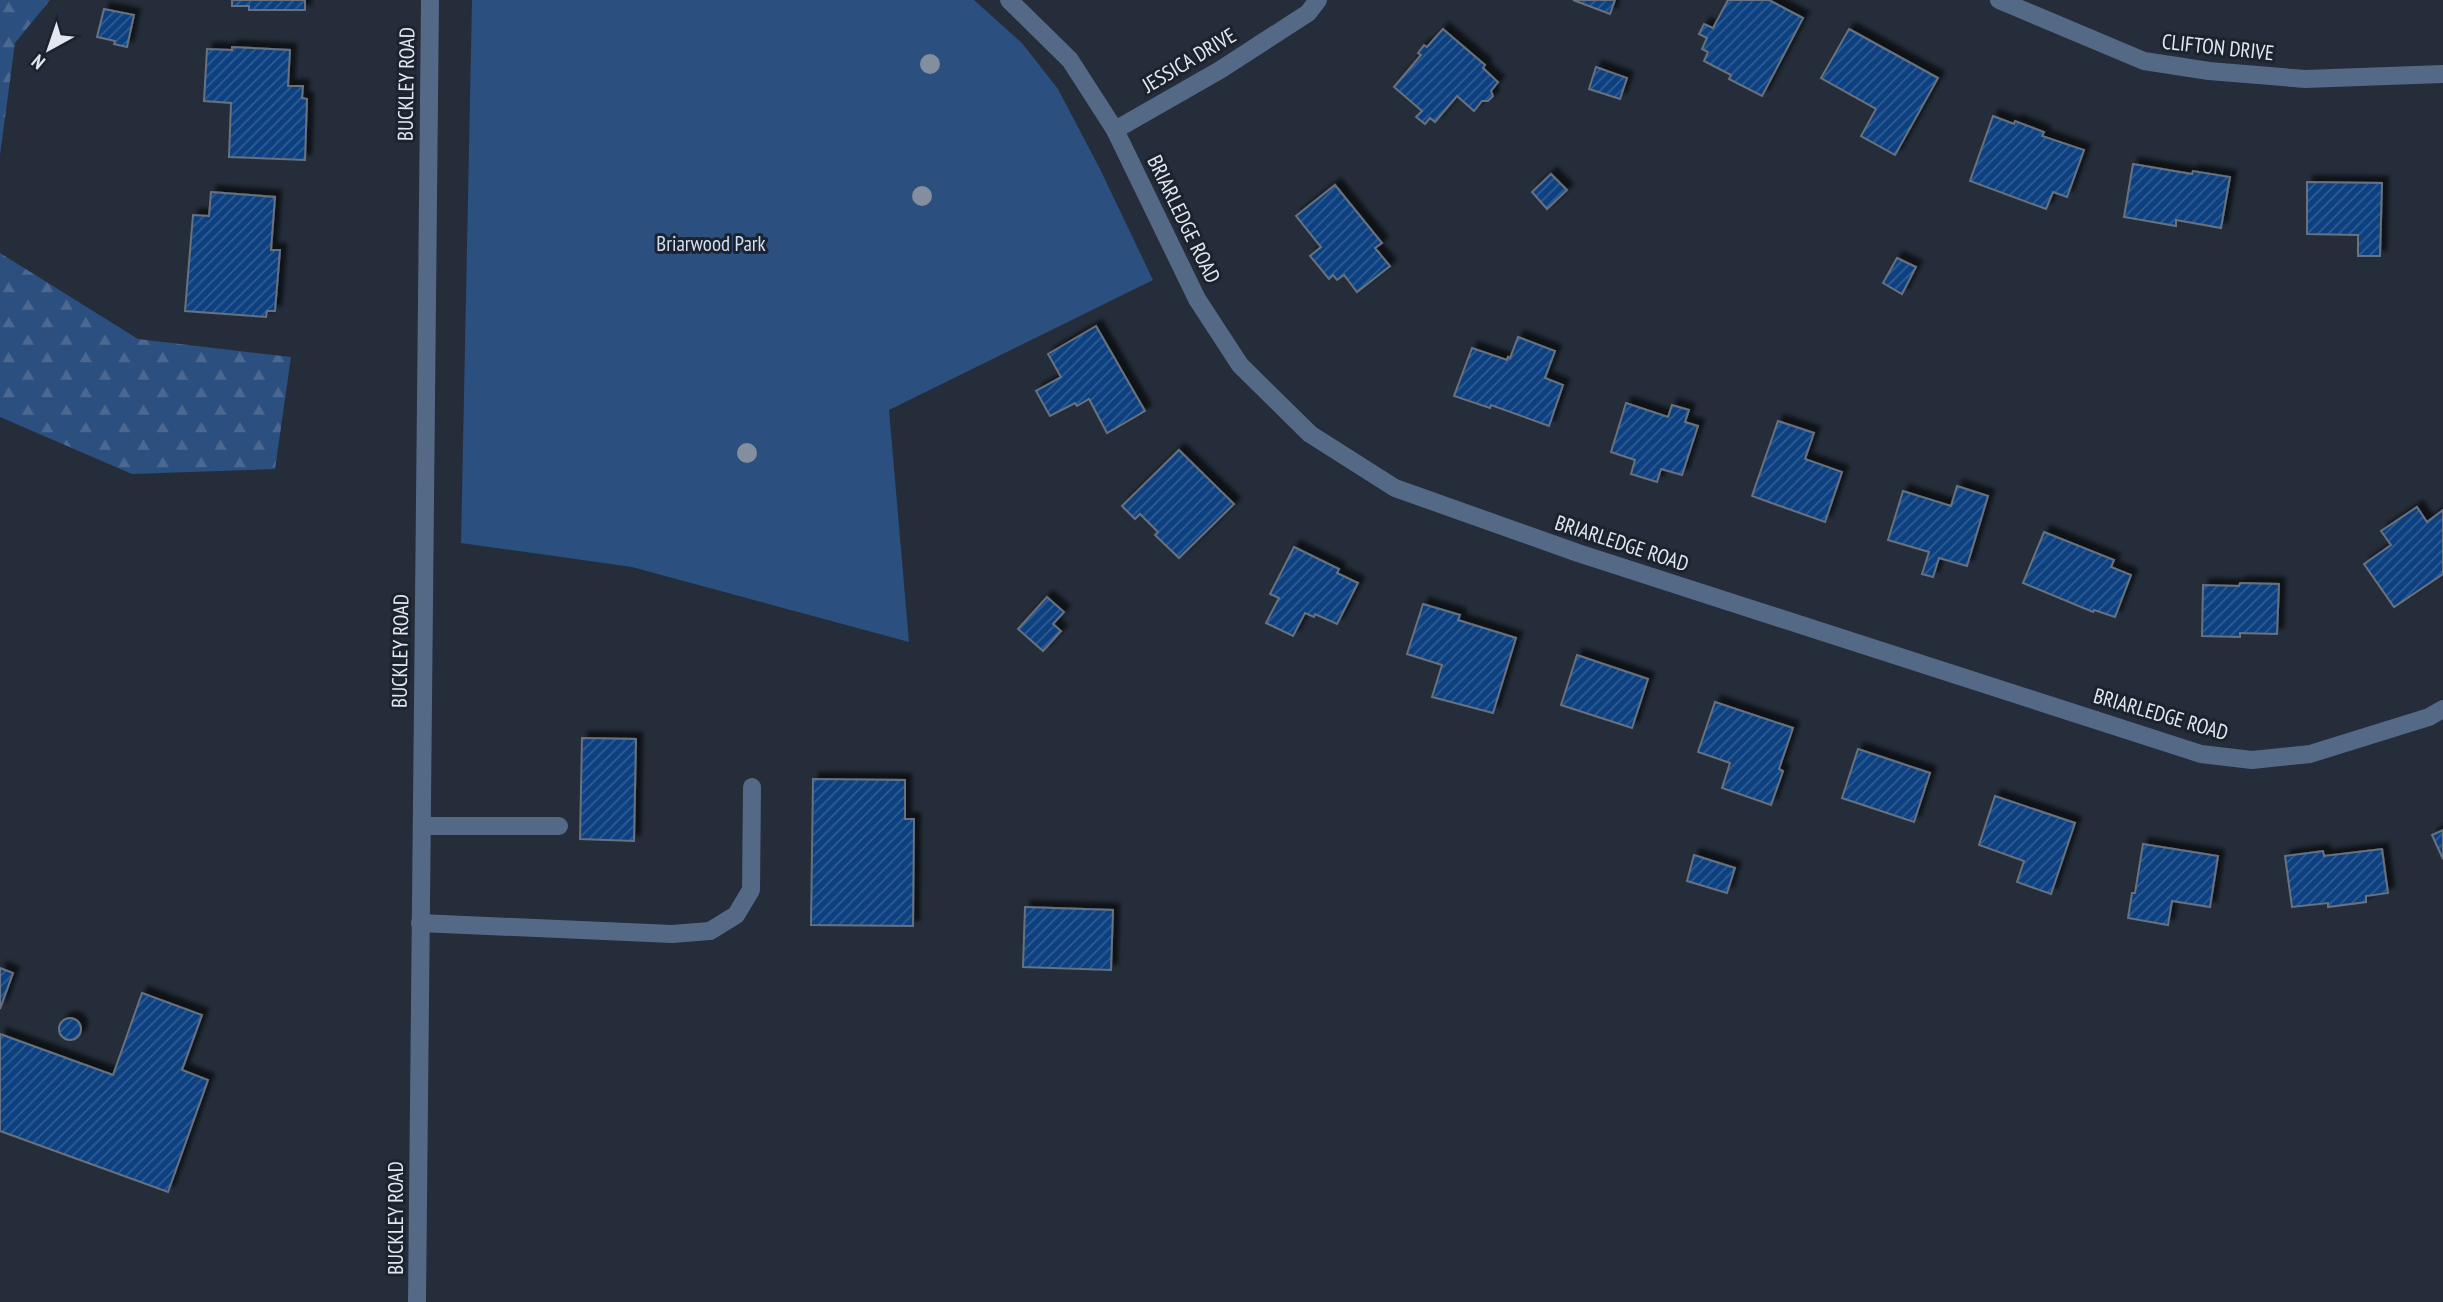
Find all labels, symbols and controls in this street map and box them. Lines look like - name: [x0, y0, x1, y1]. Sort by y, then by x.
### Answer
- north arrow: [14, 14, 84, 84]
- street label: JESSICA DRIVE: [1136, 22, 1241, 99]
- street label: BUCKLEY ROAD: [392, 27, 420, 141]
- street label: CLIFTON DRIVE: [2161, 28, 2275, 66]
- text: N: [26, 50, 50, 75]
- street label: BRIARLEDGE ROAD: [1141, 151, 1227, 287]
- park label: Briarwood Park: [656, 230, 766, 257]
- street label: BRIARLEDGE ROAD: [1552, 509, 1692, 577]
- street label: BUCKLEY ROAD: [386, 594, 414, 708]
- street label: BRIARLEDGE ROAD: [2090, 682, 2232, 746]
- street label: BUCKLEY ROAD: [382, 1161, 409, 1275]

